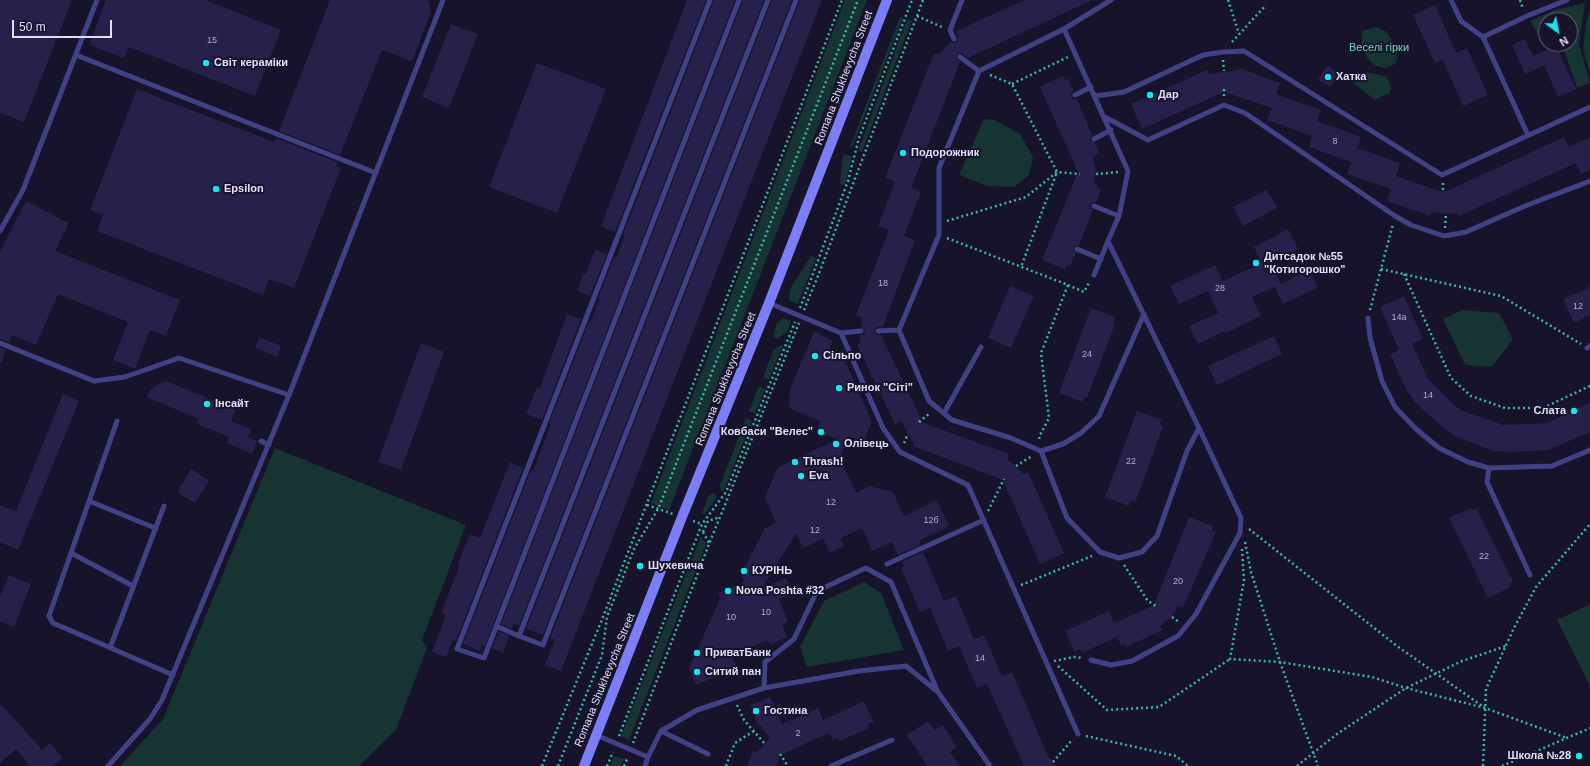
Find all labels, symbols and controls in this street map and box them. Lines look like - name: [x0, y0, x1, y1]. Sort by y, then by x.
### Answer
- street label: Romana Shukhevycha Street: [812, 9, 876, 147]
- scale bar: [14, 12, 114, 38]
- north arrow: [1538, 12, 1578, 52]
- text: 50 m: [19, 20, 46, 34]
- text: N: [1557, 34, 1570, 49]
- house number: 15: [207, 36, 217, 46]
- park label: Веселі гірки: [1349, 41, 1409, 55]
- place label: Світ кераміки: [214, 56, 288, 70]
- marker: Світ кераміки: [201, 58, 211, 68]
- place label: Хатка: [1336, 70, 1366, 84]
- marker: Хатка: [1323, 72, 1333, 82]
- place label: Дар: [1158, 88, 1179, 102]
- marker: Дар: [1145, 90, 1155, 100]
- house number: 8: [1332, 137, 1338, 147]
- place label: Подорожник: [911, 146, 979, 160]
- marker: Подорожник: [898, 148, 908, 158]
- place label: Epsilon: [224, 182, 264, 196]
- marker: Epsilon: [211, 184, 221, 194]
- place label: Дитсадок №55 "Котигорошко": [1264, 250, 1346, 276]
- marker: Дитсадок №55 "Котигорошко": [1251, 258, 1261, 268]
- house number: 18: [878, 279, 888, 289]
- house number: 28: [1215, 284, 1225, 294]
- house number: 12: [1573, 302, 1583, 312]
- street label: Romana Shukhevycha Street: [693, 310, 759, 448]
- house number: 14а: [1391, 313, 1407, 323]
- place label: Сільпо: [823, 349, 861, 363]
- house number: 24: [1082, 350, 1092, 360]
- marker: Сільпо: [810, 351, 820, 361]
- place label: Ринок "Сіті": [847, 381, 913, 395]
- marker: Ринок "Сіті": [834, 383, 844, 393]
- house number: 14: [1423, 391, 1433, 401]
- place label: Інсайт: [215, 397, 249, 411]
- marker: Інсайт: [202, 399, 212, 409]
- place label: Слата: [1533, 404, 1566, 418]
- marker: Слата: [1569, 406, 1579, 416]
- place label: Ковбаси "Велес": [721, 425, 813, 439]
- marker: Ковбаси "Велес": [816, 427, 826, 437]
- place label: Олівець: [844, 437, 889, 451]
- marker: Олівець: [831, 439, 841, 449]
- place label: Thrash!: [803, 455, 843, 469]
- marker: Thrash!: [790, 457, 800, 467]
- house number: 22: [1126, 457, 1136, 467]
- place label: Eva: [809, 469, 829, 483]
- marker: Eva: [796, 471, 806, 481]
- house number: 12: [826, 498, 836, 508]
- house number: 12б: [923, 516, 939, 526]
- house number: 12: [810, 526, 820, 536]
- house number: 22: [1479, 552, 1489, 562]
- place label: Шухевича: [648, 559, 703, 573]
- marker: Шухевича: [635, 561, 645, 571]
- place label: КУРІНЬ: [752, 564, 792, 578]
- marker: КУРІНЬ: [739, 566, 749, 576]
- house number: 20: [1173, 577, 1183, 587]
- place label: Nova Poshta #32: [736, 584, 824, 598]
- marker: Nova Poshta #32: [723, 586, 733, 596]
- house number: 10: [761, 608, 771, 618]
- street label: Romana Shukhevycha Street: [572, 611, 638, 749]
- house number: 10: [726, 613, 736, 623]
- place label: ПриватБанк: [705, 646, 771, 660]
- marker: ПриватБанк: [692, 648, 702, 658]
- house number: 14: [975, 654, 985, 664]
- place label: Ситий пан: [705, 665, 761, 679]
- marker: Ситий пан: [692, 667, 702, 677]
- place label: Гостина: [764, 704, 807, 718]
- marker: Гостина: [751, 706, 761, 716]
- house number: 2: [795, 729, 801, 739]
- place label: Школа №28: [1507, 749, 1571, 763]
- marker: Школа №28: [1574, 751, 1584, 761]

